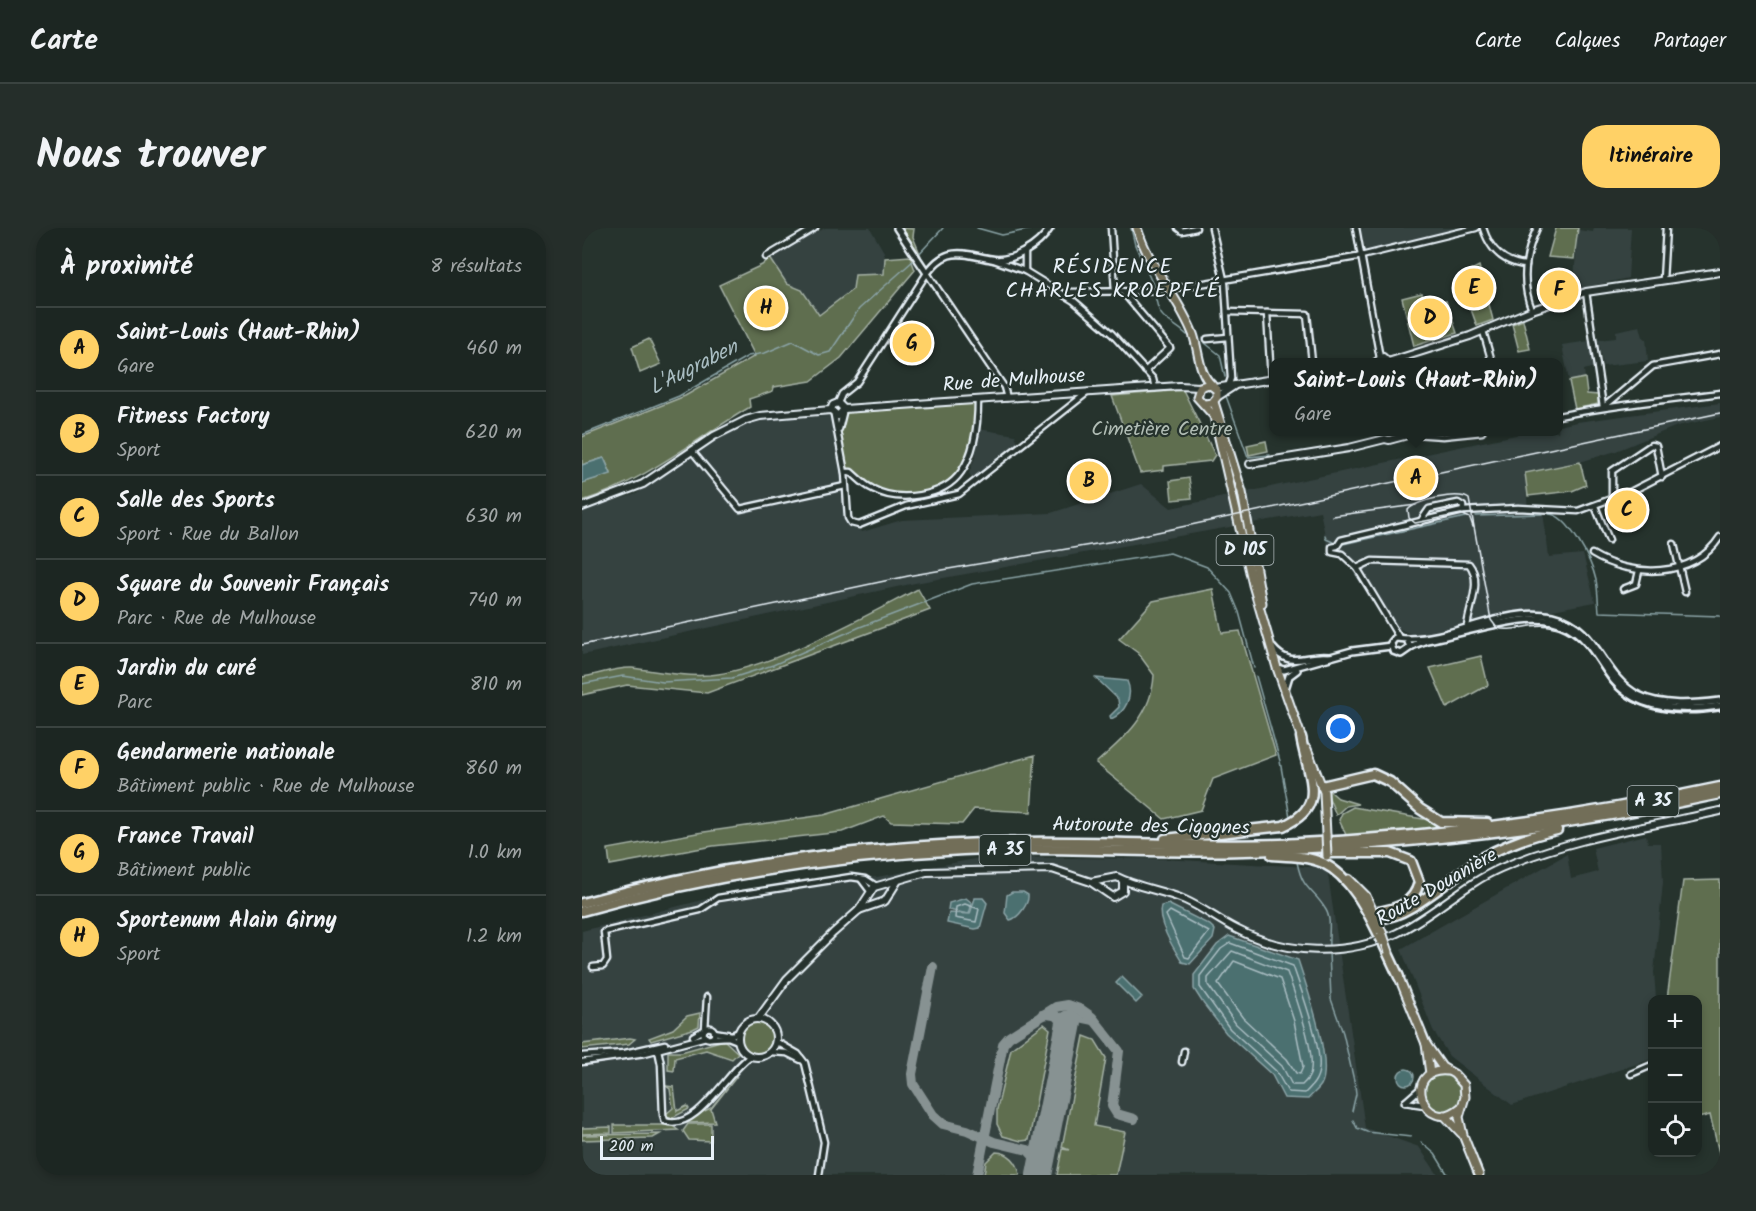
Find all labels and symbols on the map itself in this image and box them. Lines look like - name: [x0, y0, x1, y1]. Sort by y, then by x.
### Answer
- district label: RÉSIDENCE CHARLES KROEPFLÉ: [1006, 251, 1220, 308]
- pin: E: [1454, 266, 1494, 310]
- pin: F: [1540, 268, 1578, 312]
- pin: H: [746, 286, 786, 331]
- pin: D: [1410, 296, 1450, 340]
- pin: G: [892, 320, 932, 366]
- water label: L'Augraben: [644, 331, 746, 404]
- street label: Rue de Mulhouse: [942, 360, 1086, 402]
- park label: Cimetière Centre: [1091, 414, 1233, 446]
- pin: A: [1396, 456, 1436, 500]
- pin: B: [1070, 458, 1108, 504]
- pin: C: [1608, 488, 1646, 532]
- road number: D 105: [1216, 535, 1274, 565]
- your location: [1326, 714, 1355, 743]
- road number: A 35: [1628, 786, 1678, 816]
- street label: Autoroute des Cigognes: [1052, 809, 1250, 845]
- road number: A 35: [980, 835, 1030, 865]
- street label: Route Douanière: [1370, 840, 1504, 936]
- scale bar: [600, 1133, 714, 1160]

